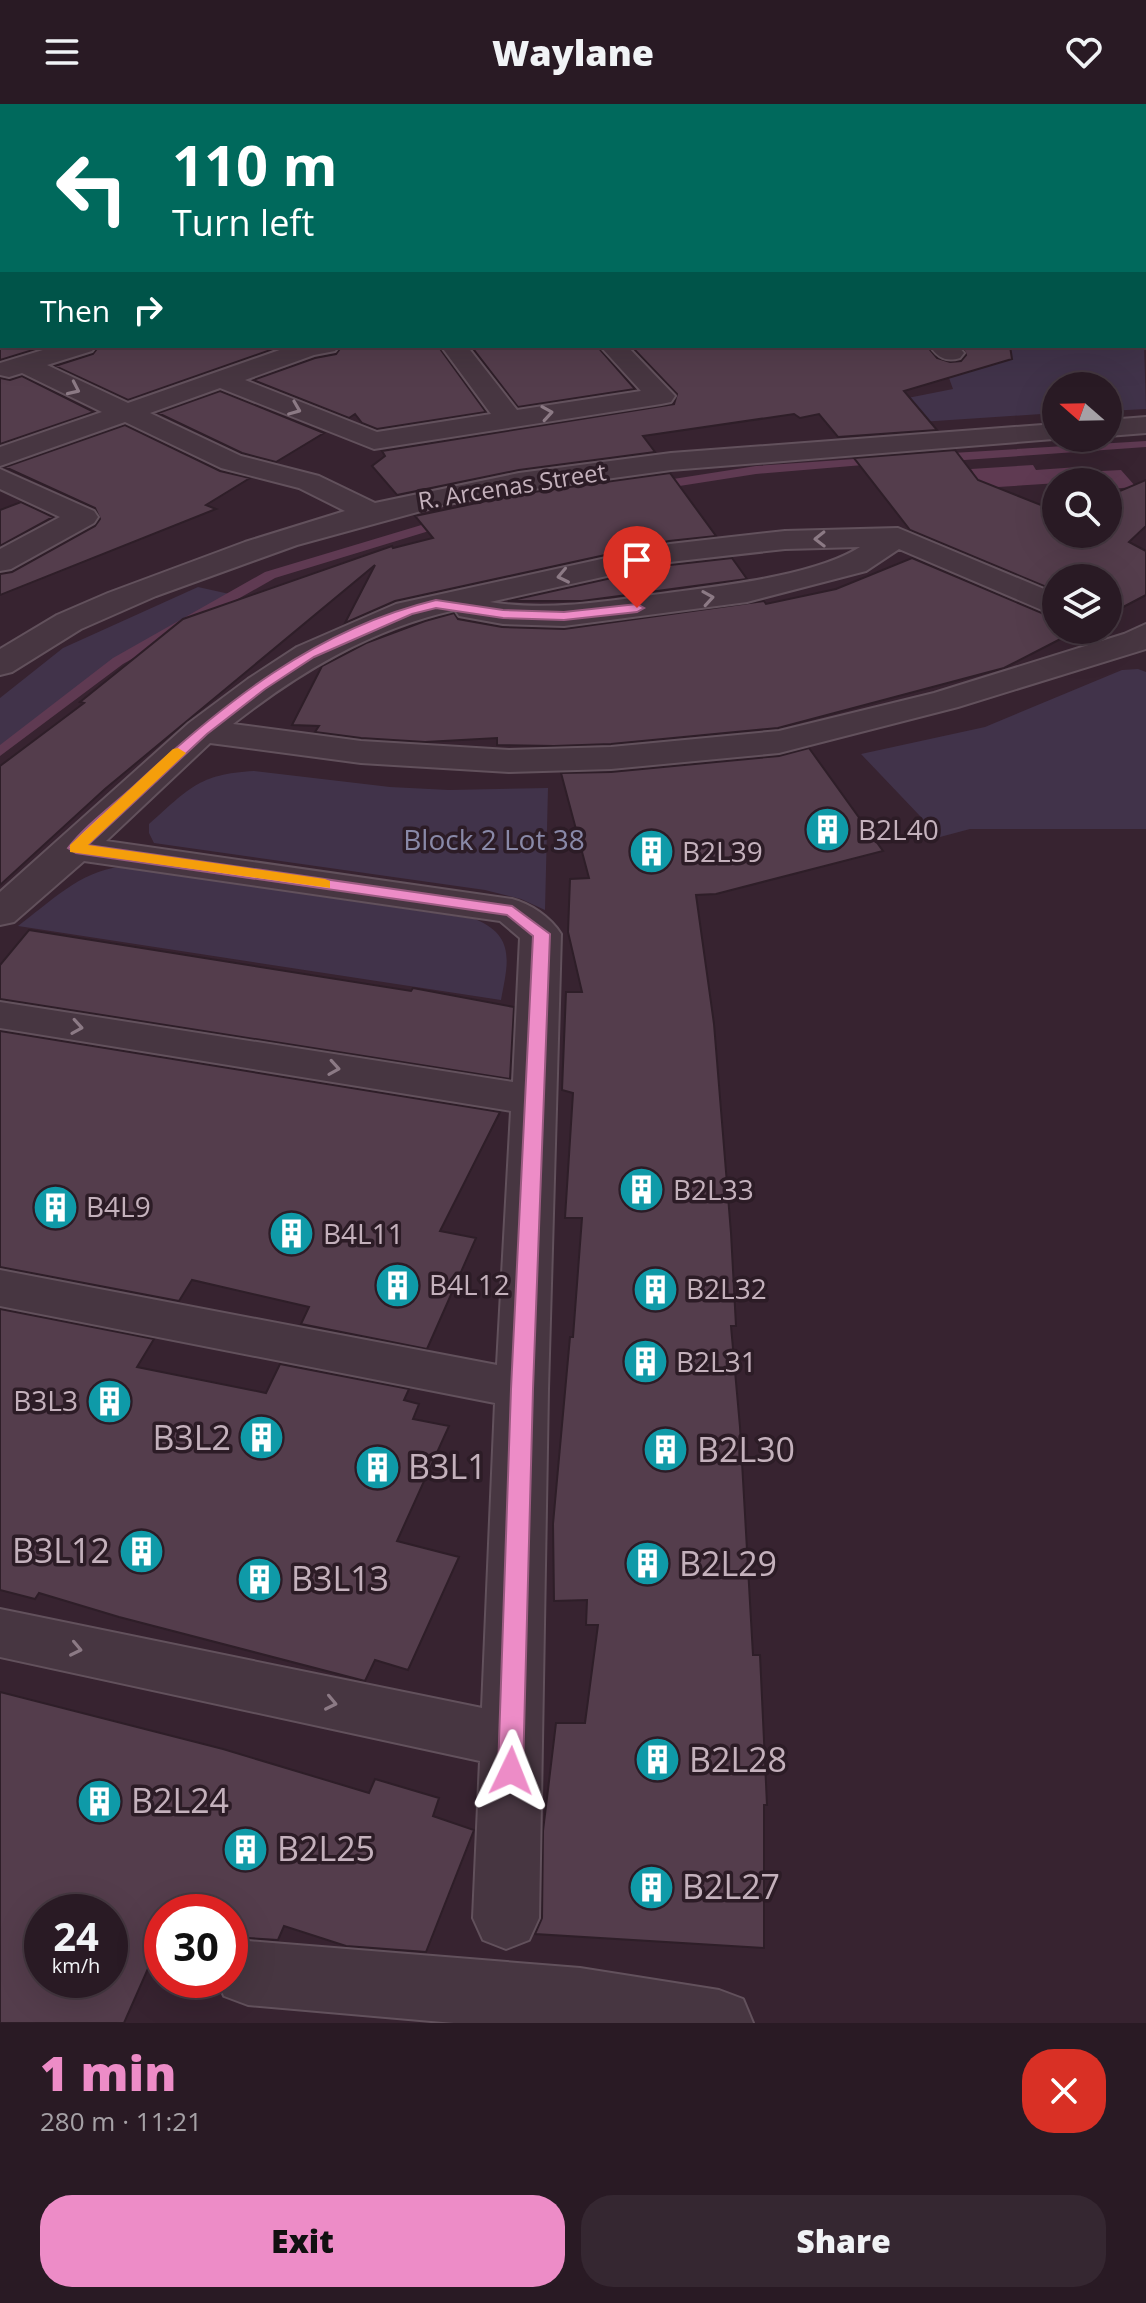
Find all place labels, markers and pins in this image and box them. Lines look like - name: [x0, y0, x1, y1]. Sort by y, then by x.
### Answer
- pin: [603, 526, 671, 608]
- building icon: B2L40: [803, 806, 851, 854]
- place label: B2L40: [858, 810, 939, 848]
- building icon: B2L39: [627, 828, 675, 876]
- place label: B2L39: [682, 832, 763, 870]
- building icon: B2L33: [618, 1166, 666, 1214]
- place label: B2L33: [673, 1170, 754, 1208]
- building icon: B4L9: [31, 1183, 79, 1231]
- place label: B4L9: [86, 1187, 151, 1225]
- building icon: B4L11: [268, 1210, 316, 1258]
- place label: B4L11: [323, 1214, 404, 1252]
- building icon: B4L12: [374, 1261, 422, 1309]
- place label: B4L12: [429, 1265, 510, 1303]
- building icon: B2L32: [631, 1265, 679, 1313]
- place label: B2L32: [686, 1269, 767, 1307]
- building icon: B2L31: [621, 1338, 669, 1386]
- place label: B2L31: [676, 1342, 757, 1380]
- building icon: B3L3: [85, 1377, 133, 1425]
- place label: B3L3: [13, 1381, 78, 1419]
- place label: B3L2: [152, 1414, 231, 1460]
- building icon: B3L2: [238, 1414, 286, 1462]
- building icon: B2L30: [642, 1426, 690, 1474]
- place label: B2L30: [697, 1426, 795, 1472]
- building icon: B3L1: [353, 1443, 401, 1491]
- place label: B3L1: [408, 1443, 487, 1489]
- place label: B3L12: [12, 1527, 110, 1573]
- building icon: B3L12: [117, 1527, 165, 1575]
- building icon: B2L29: [624, 1540, 672, 1588]
- place label: B2L29: [679, 1540, 777, 1586]
- building icon: B3L13: [236, 1555, 284, 1603]
- place label: B3L13: [291, 1555, 389, 1601]
- building icon: B2L28: [634, 1736, 682, 1784]
- place label: B2L28: [689, 1736, 787, 1782]
- building icon: B2L24: [76, 1777, 124, 1825]
- place label: B2L24: [131, 1777, 229, 1823]
- building icon: B2L25: [222, 1825, 270, 1873]
- place label: B2L25: [277, 1825, 375, 1871]
- building icon: B2L27: [627, 1863, 675, 1911]
- place label: B2L27: [682, 1863, 780, 1909]

